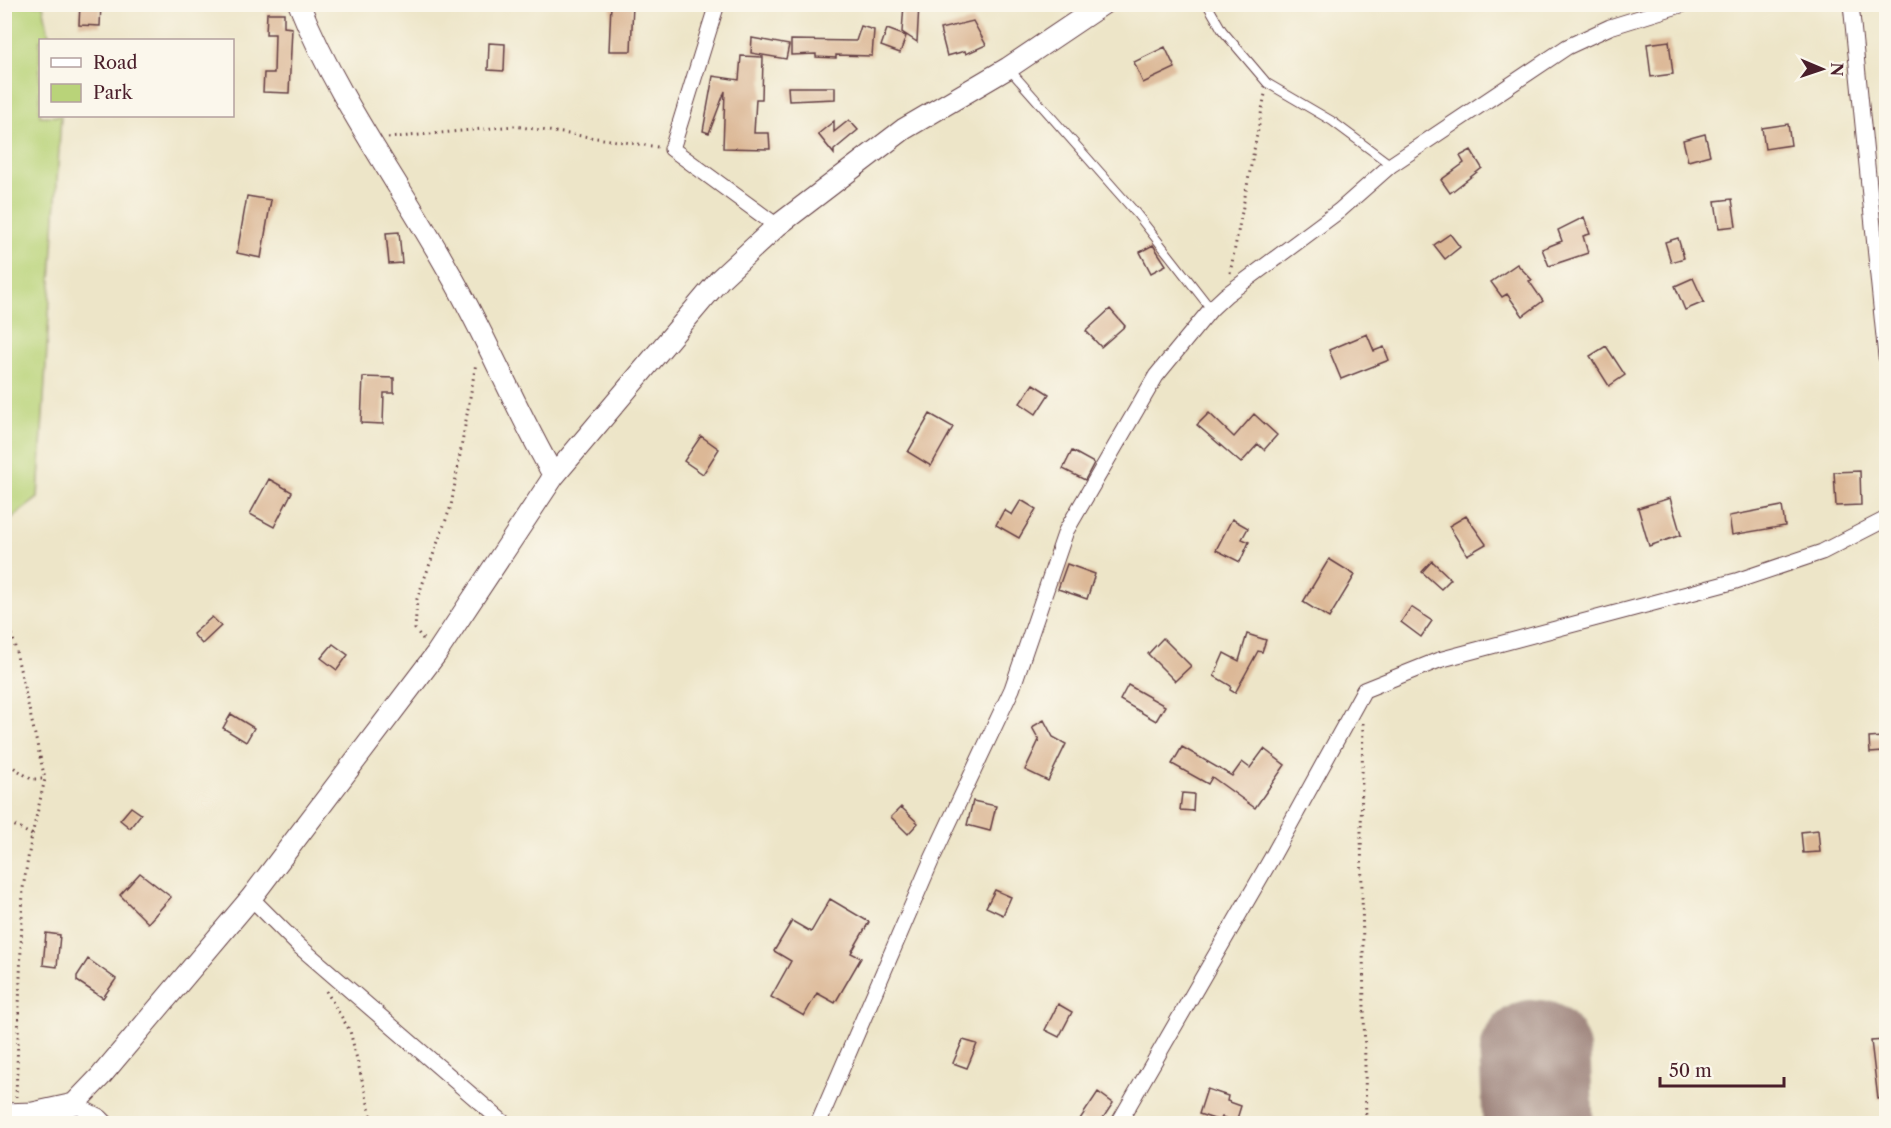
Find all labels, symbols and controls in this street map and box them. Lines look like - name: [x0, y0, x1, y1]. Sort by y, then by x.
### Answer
- legend: [39, 39, 234, 117]
- north arrow: [1792, 39, 1852, 99]
- text: Road: [93, 52, 138, 74]
- text: N: [1827, 62, 1847, 77]
- text: Park: [93, 82, 134, 104]
- scale bar: [1660, 1050, 1784, 1088]
- text: 50 m: [1669, 1060, 1712, 1082]

